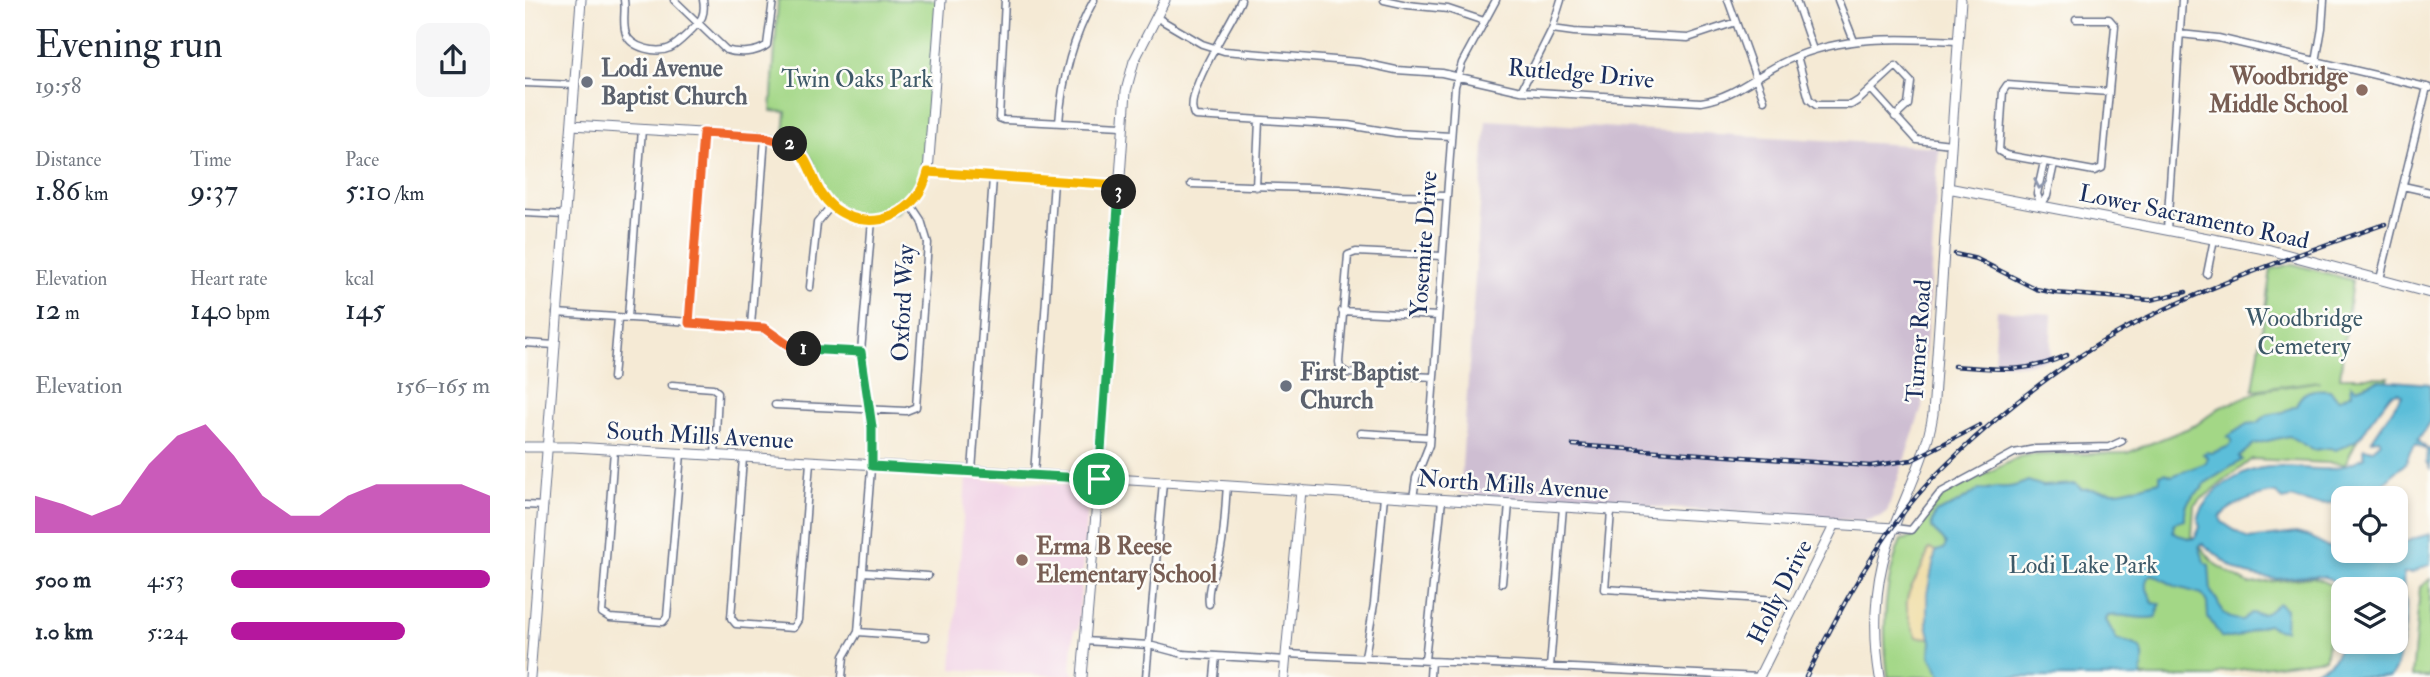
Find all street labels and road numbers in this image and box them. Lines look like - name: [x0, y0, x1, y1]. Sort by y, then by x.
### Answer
- street label: Rutledge Drive: [1507, 52, 1655, 96]
- street label: Yosemite Drive: [1403, 170, 1445, 318]
- street label: Lower Sacramento Road: [2076, 177, 2312, 257]
- street label: Oxford Way: [884, 243, 922, 363]
- street label: Turner Road: [1899, 278, 1939, 404]
- street label: South Mills Avenue: [606, 416, 794, 456]
- street label: North Mills Avenue: [1416, 463, 1610, 507]
- street label: Holly Drive: [1740, 534, 1820, 650]

